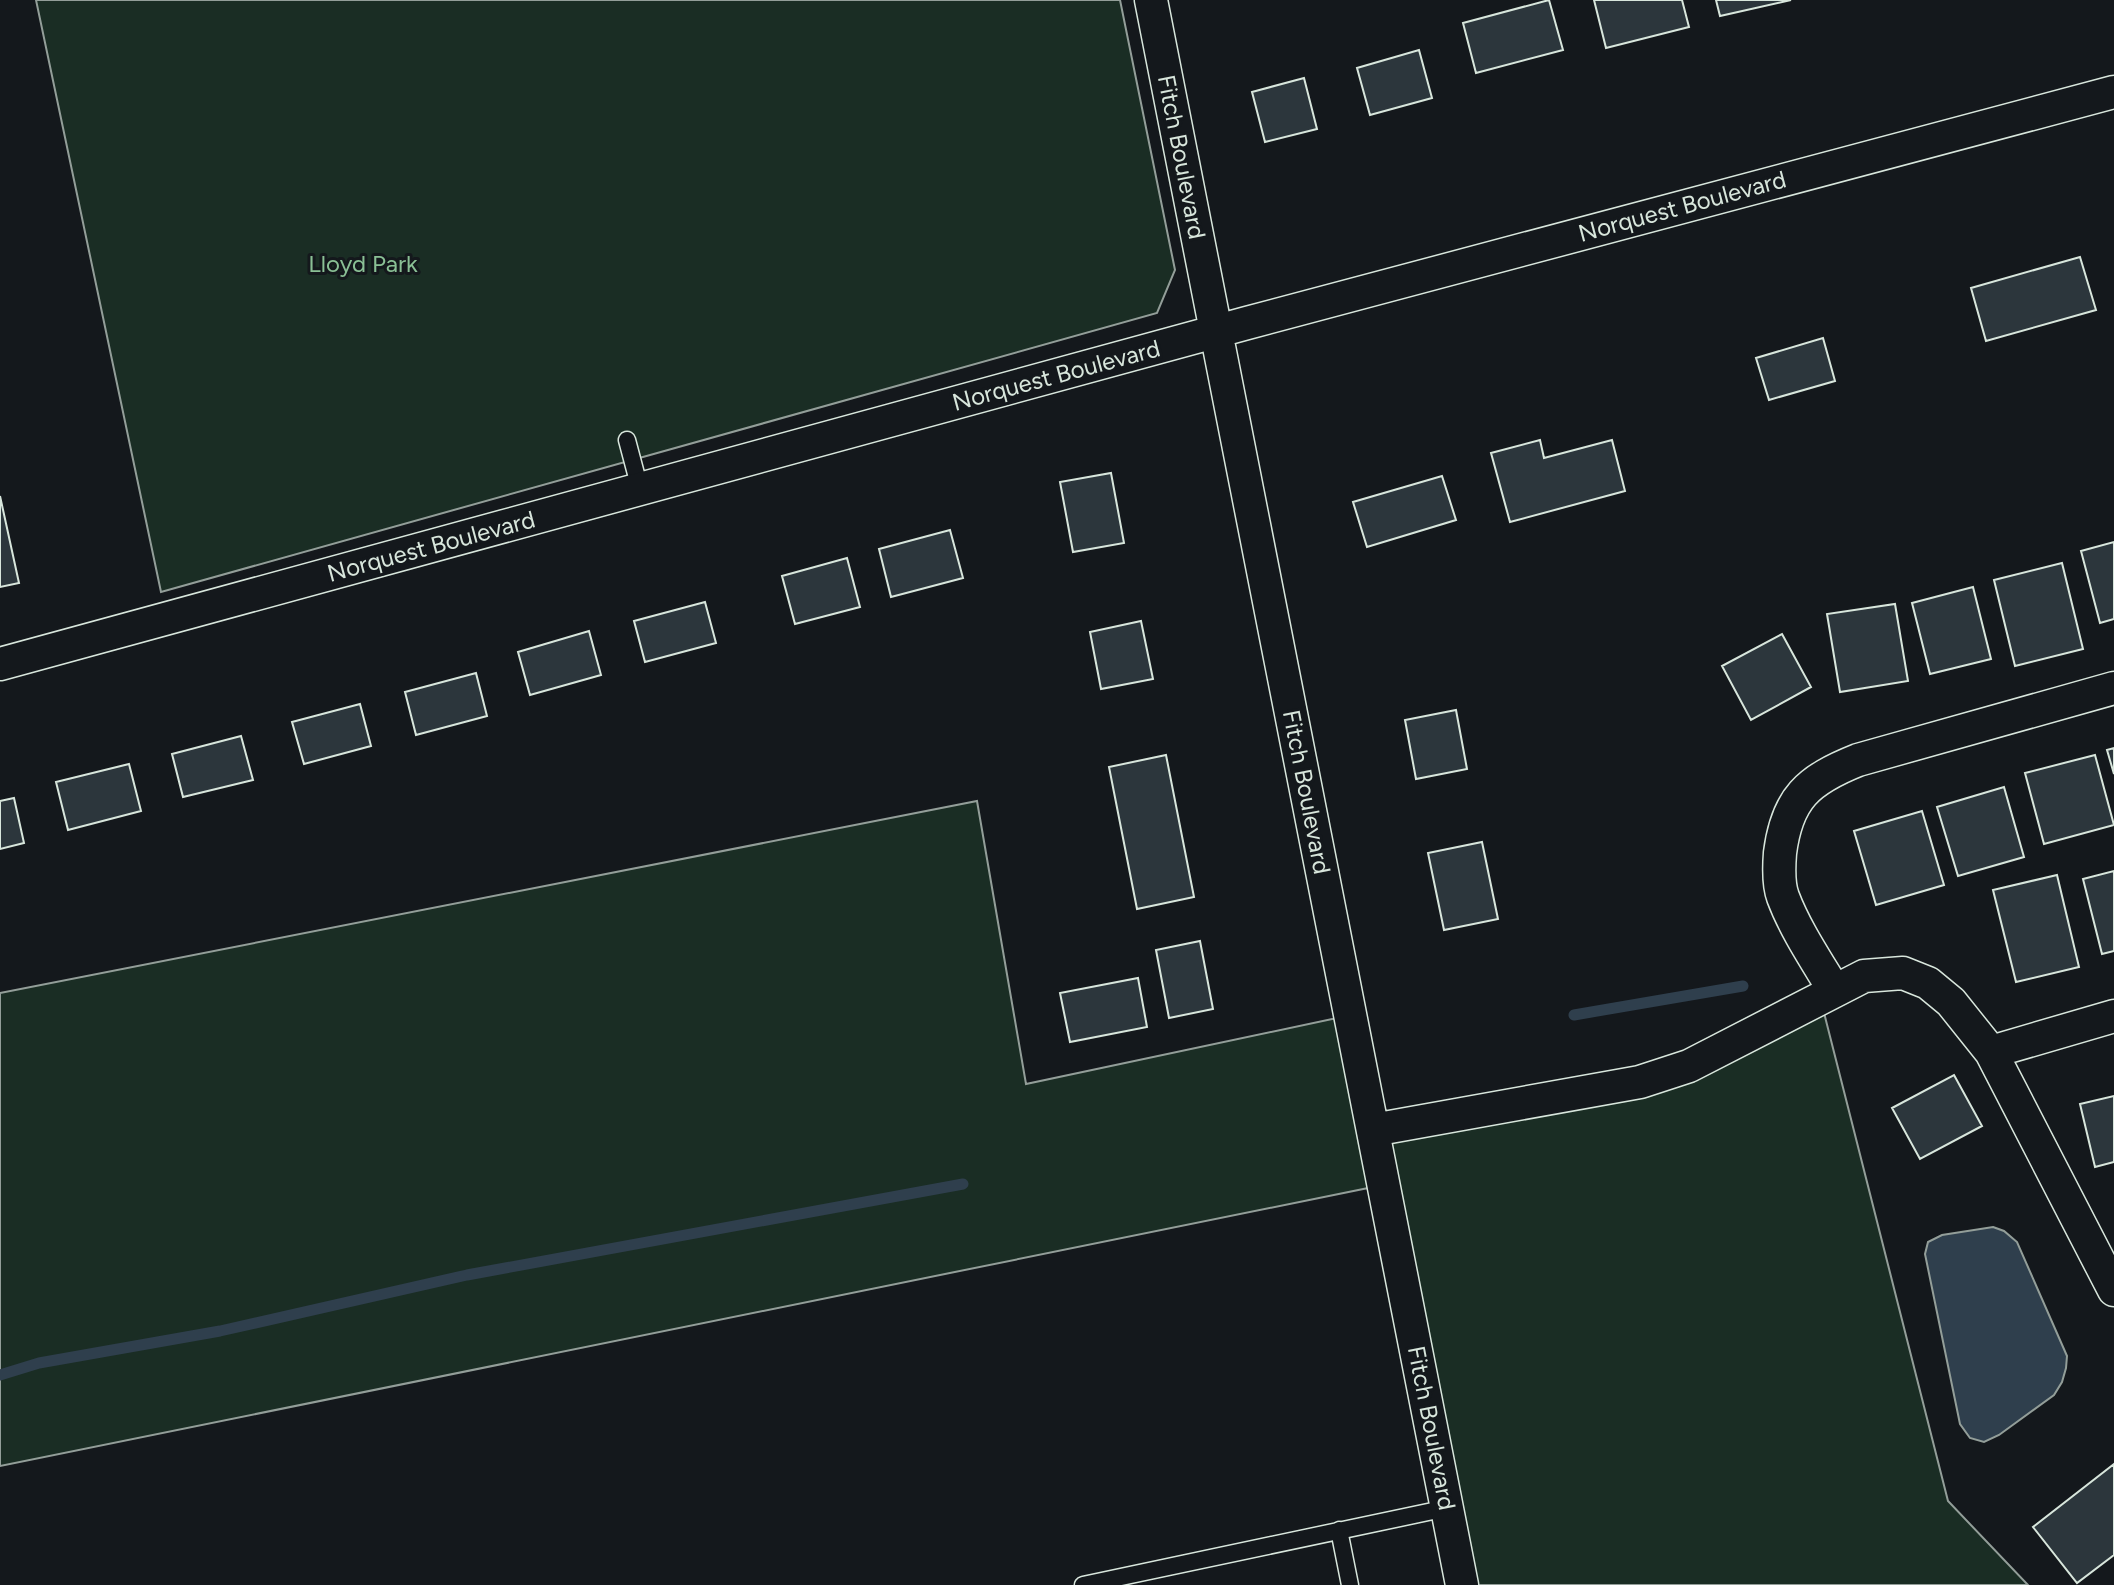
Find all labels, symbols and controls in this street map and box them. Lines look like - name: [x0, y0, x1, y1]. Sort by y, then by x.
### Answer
- street label: Fitch Boulevard: [1152, 72, 1212, 242]
- street label: Norquest Boulevard: [1575, 164, 1789, 248]
- park label: Lloyd Park: [308, 249, 418, 278]
- street label: Norquest Boulevard: [949, 333, 1163, 417]
- street label: Norquest Boulevard: [324, 504, 538, 588]
- street label: Fitch Boulevard: [1277, 707, 1337, 877]
- street label: Fitch Boulevard: [1402, 1343, 1462, 1513]

